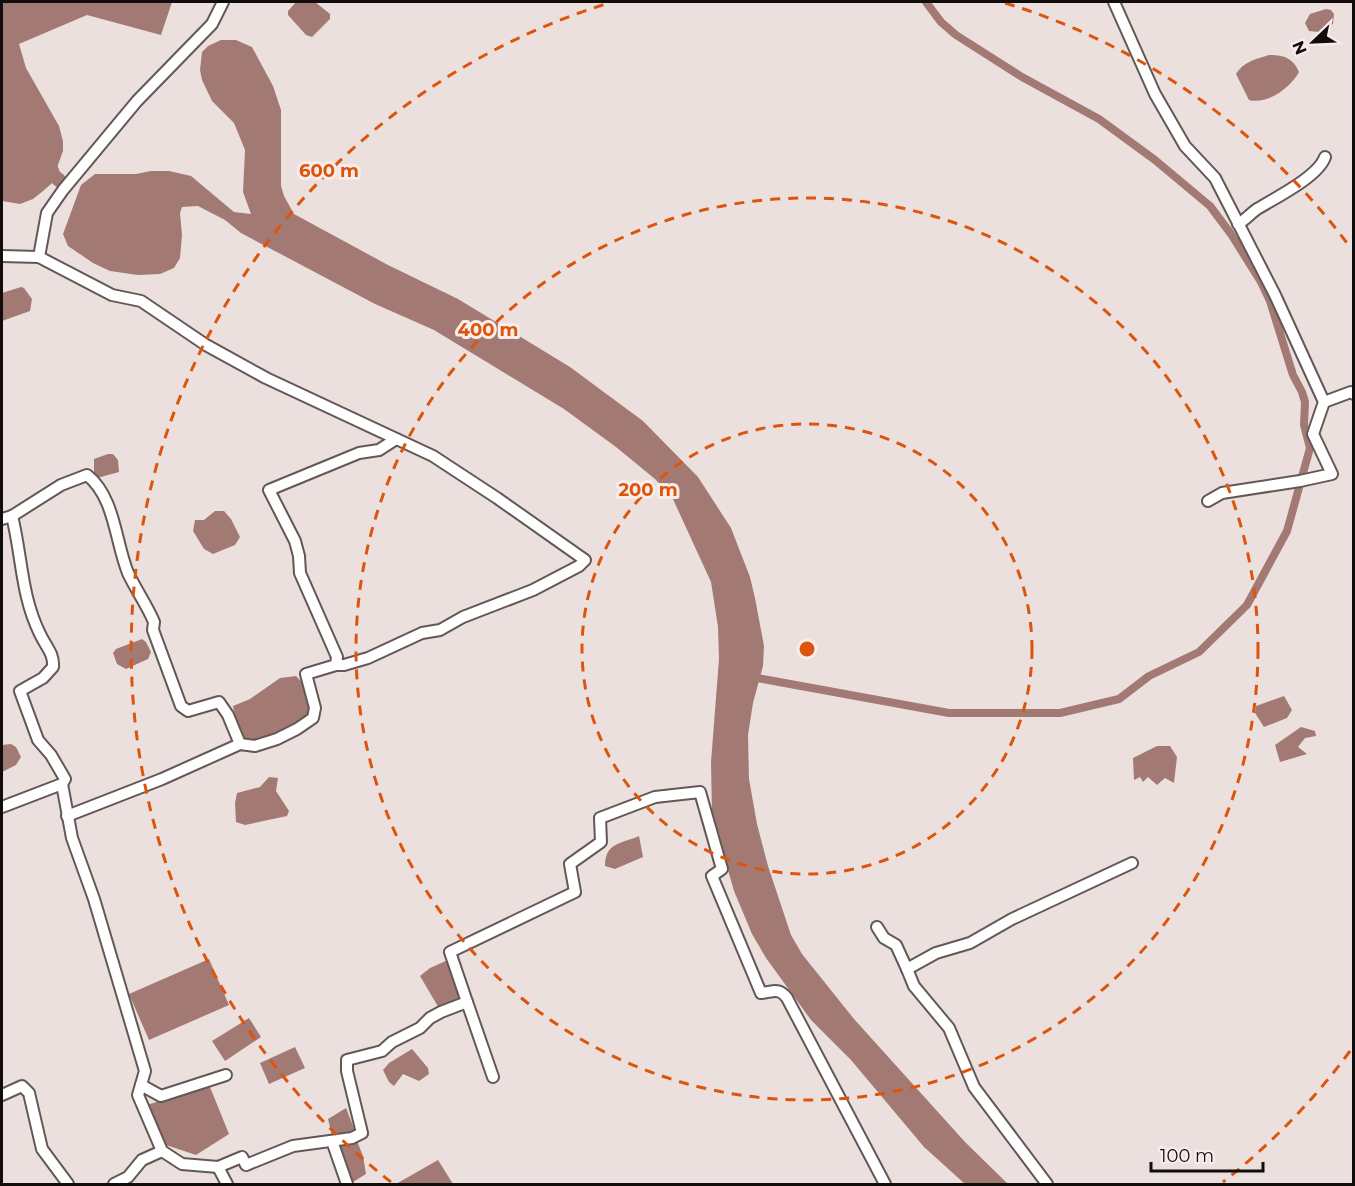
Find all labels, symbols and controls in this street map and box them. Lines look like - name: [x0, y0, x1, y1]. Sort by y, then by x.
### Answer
- north arrow: [1283, 12, 1343, 72]
- text: N: [1288, 38, 1311, 57]
- text: 600 m: [299, 160, 359, 182]
- text: 400 m: [458, 319, 518, 341]
- text: 200 m: [618, 479, 678, 501]
- centre of rings: [797, 639, 817, 659]
- scale bar: [1151, 1135, 1264, 1173]
- text: 100 m: [1160, 1145, 1214, 1167]

